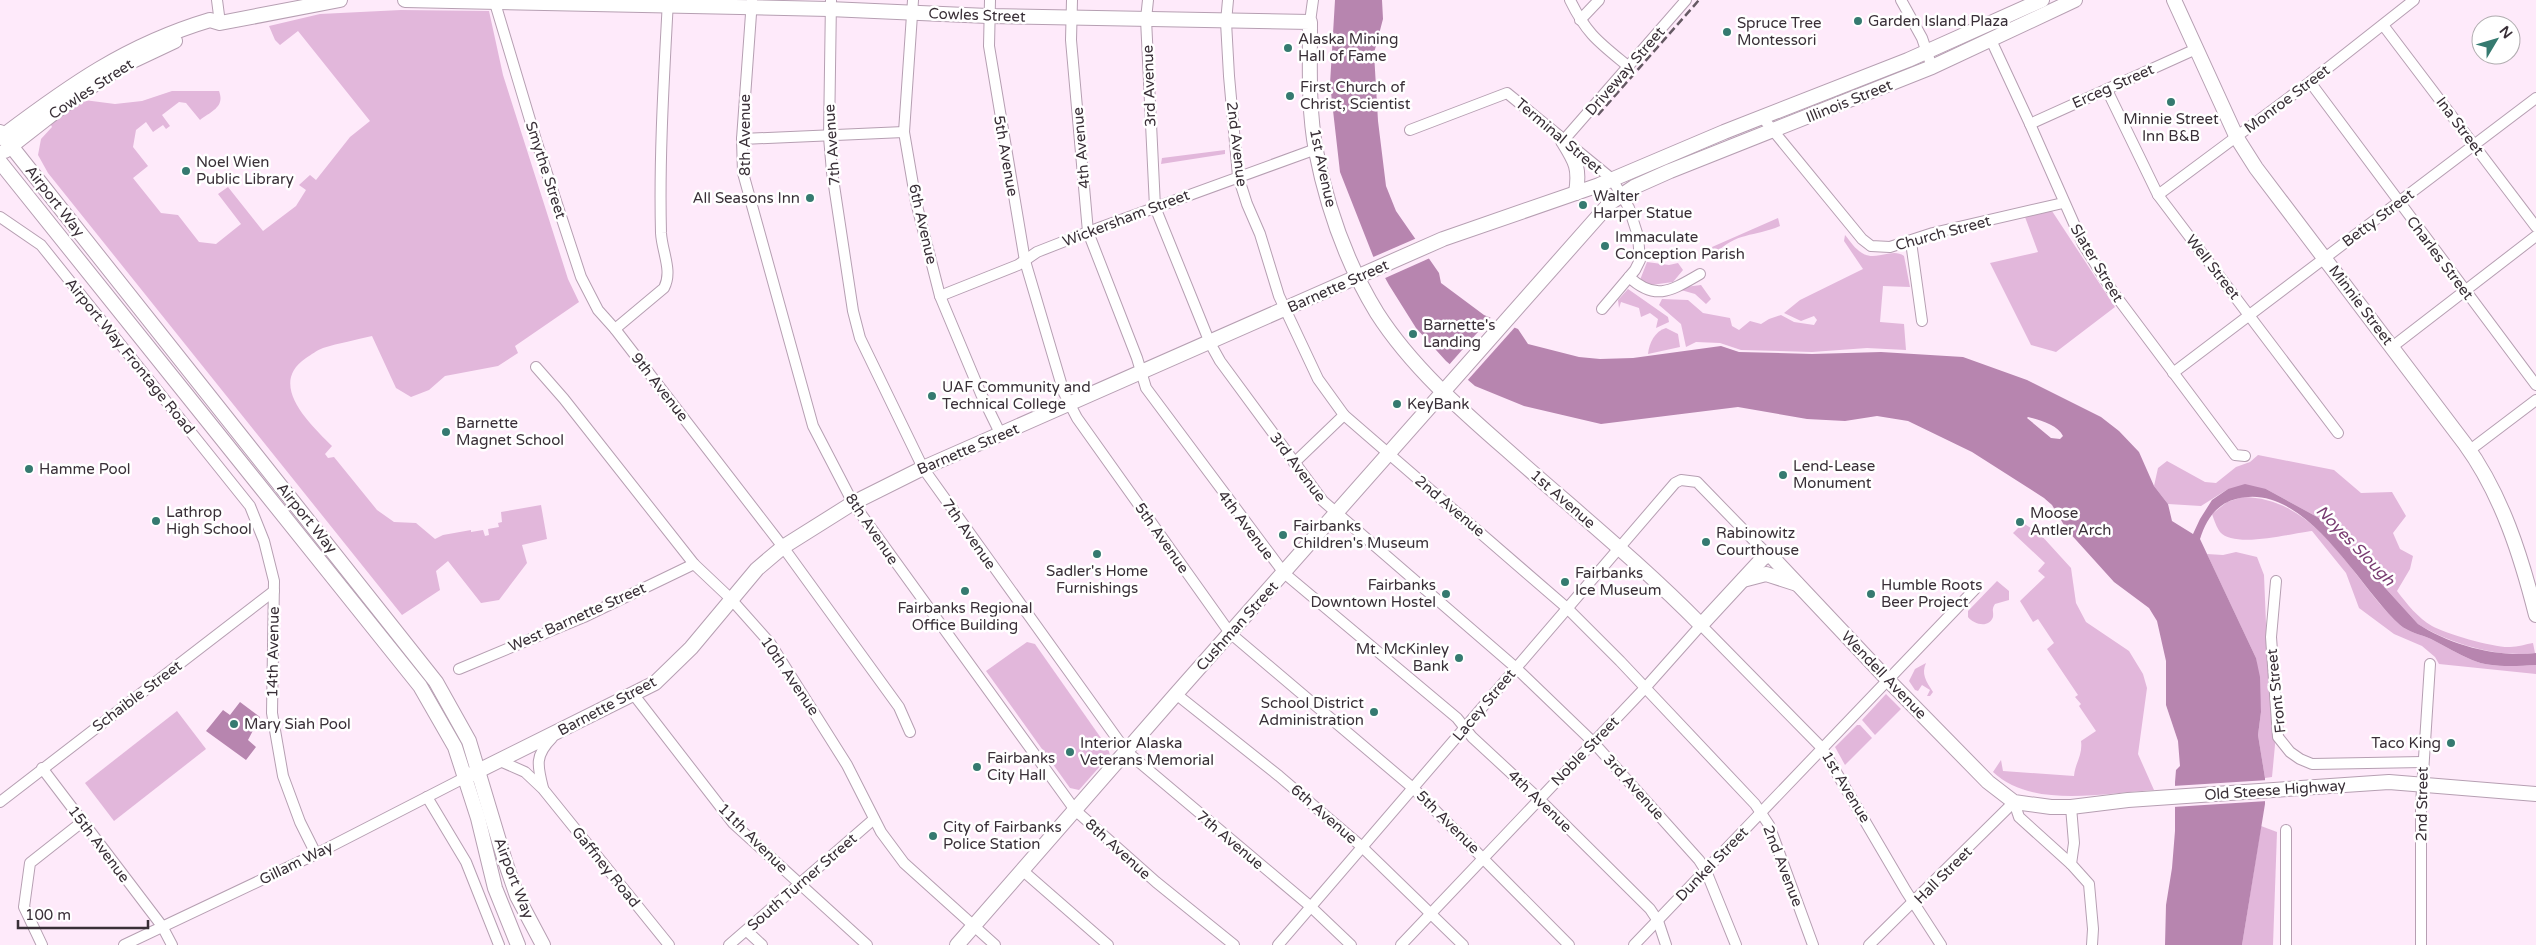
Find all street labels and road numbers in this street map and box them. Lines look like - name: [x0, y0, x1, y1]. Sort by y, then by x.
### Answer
- street label: Cowles Street: [928, 4, 1026, 26]
- street label: Driveway Street: [1582, 23, 1669, 119]
- street label: 3rd Avenue: [1139, 45, 1159, 127]
- street label: Cowles Street: [45, 55, 137, 123]
- street label: Erceg Street: [2069, 60, 2157, 112]
- street label: Monroe Street: [2241, 61, 2334, 137]
- street label: Illinois Street: [1803, 75, 1895, 126]
- street label: Ina Street: [2432, 93, 2488, 159]
- street label: 8th Avenue: [736, 94, 754, 176]
- street label: Terminal Street: [1512, 94, 1606, 178]
- street label: 2nd Avenue: [1223, 100, 1251, 188]
- street label: 7th Avenue: [820, 104, 844, 186]
- street label: 4th Avenue: [1068, 106, 1094, 190]
- street label: 5th Avenue: [990, 114, 1022, 198]
- street label: Smythe Street: [522, 119, 570, 221]
- street label: 1st Avenue: [1306, 127, 1340, 209]
- street label: Airport Way: [22, 162, 88, 240]
- street label: 6th Avenue: [905, 182, 941, 266]
- street label: Wickersham Street: [1060, 185, 1192, 250]
- street label: Betty Street: [2339, 185, 2418, 251]
- street label: Church Street: [1893, 212, 1993, 254]
- street label: Charles Street: [2403, 213, 2477, 304]
- street label: Slater Street: [2067, 221, 2127, 305]
- street label: Well Street: [2182, 231, 2244, 303]
- street label: Barnette Street: [1285, 256, 1392, 316]
- street label: Minnie Street: [2325, 262, 2397, 349]
- street label: Airport Way Frontage Road: [62, 274, 198, 438]
- street label: 9th Avenue: [628, 349, 692, 425]
- street label: Barnette Street: [914, 419, 1022, 479]
- street label: 3rd Avenue: [1266, 429, 1330, 505]
- street label: 1st Avenue: [1527, 466, 1599, 532]
- street label: 2nd Avenue: [1411, 472, 1489, 540]
- street label: Airport Way: [273, 479, 341, 557]
- street label: 4th Avenue: [1214, 487, 1278, 563]
- street label: 8th Avenue: [842, 490, 902, 568]
- street label: 7th Avenue: [938, 495, 1000, 573]
- street label: 5th Avenue: [1131, 499, 1193, 577]
- street label: Cushman Street: [1192, 577, 1282, 674]
- street label: West Barnette Street: [505, 578, 649, 655]
- street label: 14th Avenue: [263, 606, 283, 698]
- street label: Wendell Avenue: [1838, 627, 1930, 723]
- street label: 10th Avenue: [757, 633, 823, 719]
- street label: Front Street: [2263, 648, 2289, 734]
- street label: Schaible Street: [89, 656, 185, 735]
- street label: Lacey Street: [1449, 665, 1519, 745]
- street label: Barnette Street: [555, 672, 659, 739]
- street label: Noble Street: [1547, 712, 1623, 789]
- street label: 1st Avenue: [1818, 748, 1874, 826]
- street label: 3rd Avenue: [1600, 751, 1668, 823]
- street label: 4th Avenue: [1504, 766, 1576, 836]
- street label: 2nd Street: [2412, 766, 2432, 842]
- street label: Old Steese Highway: [2204, 776, 2346, 804]
- street label: 6th Avenue: [1287, 780, 1361, 848]
- street label: 5th Avenue: [1413, 787, 1483, 857]
- street label: 11th Avenue: [714, 799, 792, 877]
- street label: 15th Avenue: [64, 802, 134, 886]
- street label: 7th Avenue: [1193, 807, 1267, 873]
- street label: 8th Avenue: [1082, 815, 1154, 883]
- street label: Gaffney Road: [568, 823, 644, 911]
- street label: Dunkel Street: [1672, 823, 1752, 905]
- street label: 2nd Avenue: [1759, 823, 1807, 909]
- street label: South Turner Street: [743, 829, 861, 935]
- street label: Airport Way: [490, 835, 538, 921]
- street label: Gillam Way: [256, 837, 336, 889]
- street label: Hall Street: [1910, 842, 1976, 908]

